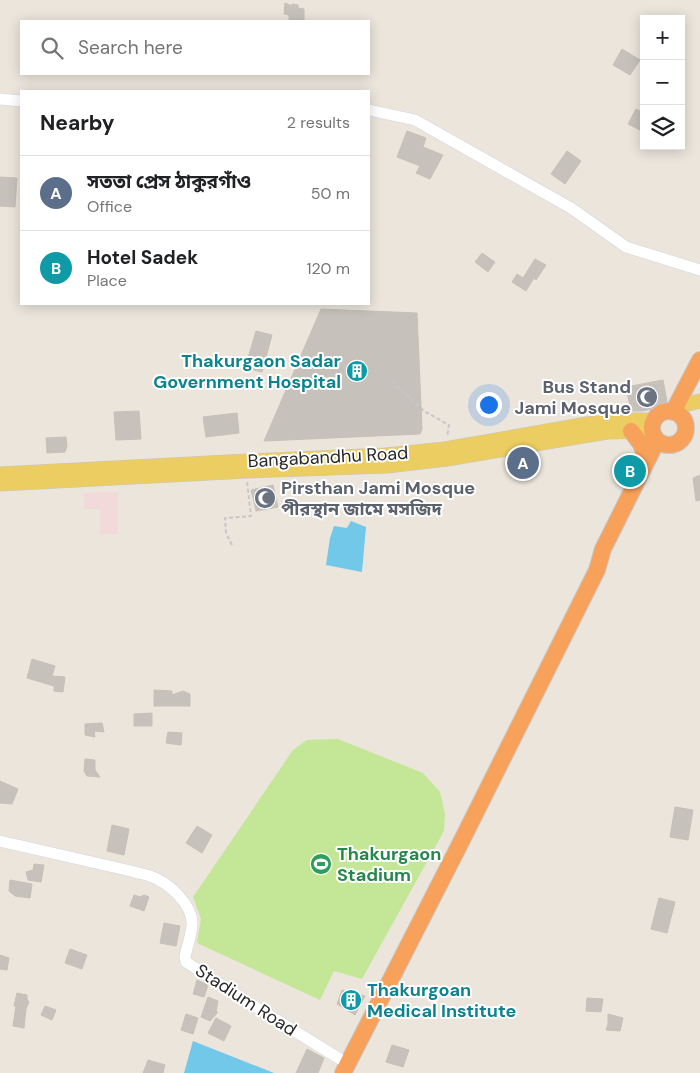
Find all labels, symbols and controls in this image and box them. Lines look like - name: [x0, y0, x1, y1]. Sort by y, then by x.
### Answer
- map controls: [640, 15, 685, 150]
- button: +: [640, 15, 685, 60]
- search box: [20, 20, 370, 75]
- icon: search: [38, 34, 66, 62]
- text: Search here: [78, 35, 183, 60]
- button: −: [640, 60, 685, 105]
- button: layers: [640, 105, 685, 150]
- text: Nearby: [40, 109, 114, 137]
- text: 2 results: [287, 112, 350, 133]
- text: সততা প্রেস ঠাকুরগাঁও: [87, 169, 251, 194]
- text: A: [50, 183, 62, 204]
- text: 50 m: [311, 183, 350, 204]
- text: Office: [87, 196, 132, 217]
- text: Hotel Sadek: [87, 245, 198, 270]
- text: B: [51, 258, 61, 279]
- text: 120 m: [306, 258, 350, 279]
- text: Place: [87, 270, 127, 291]
- place label: Thakurgaon Sadar Government Hospital: [153, 349, 341, 394]
- building icon: Thakurgaon Sadar Government Hospital: [345, 359, 369, 383]
- place label: Bus Stand Jami Mosque: [514, 375, 631, 420]
- mosque icon: Bus Stand Jami Mosque: [635, 385, 659, 409]
- your location: [476, 392, 502, 418]
- street label: Bangabandhu Road: [247, 441, 409, 473]
- pin: A: [507, 444, 539, 482]
- pin: B: [614, 452, 646, 490]
- place label: Pirsthan Jami Mosque পীরস্থান জামে মসজিদ: [281, 476, 475, 521]
- mosque icon: Pirsthan Jami Mosque পীরস্থান জামে মসজিদ: [253, 486, 277, 510]
- place label: Thakurgaon Stadium: [337, 842, 441, 887]
- sports icon: Thakurgaon Stadium: [309, 852, 333, 876]
- street label: Stadium Road: [191, 958, 301, 1042]
- place label: Thakurgoan Medical Institute: [367, 978, 516, 1023]
- building icon: Thakurgoan Medical Institute: [339, 988, 363, 1012]

